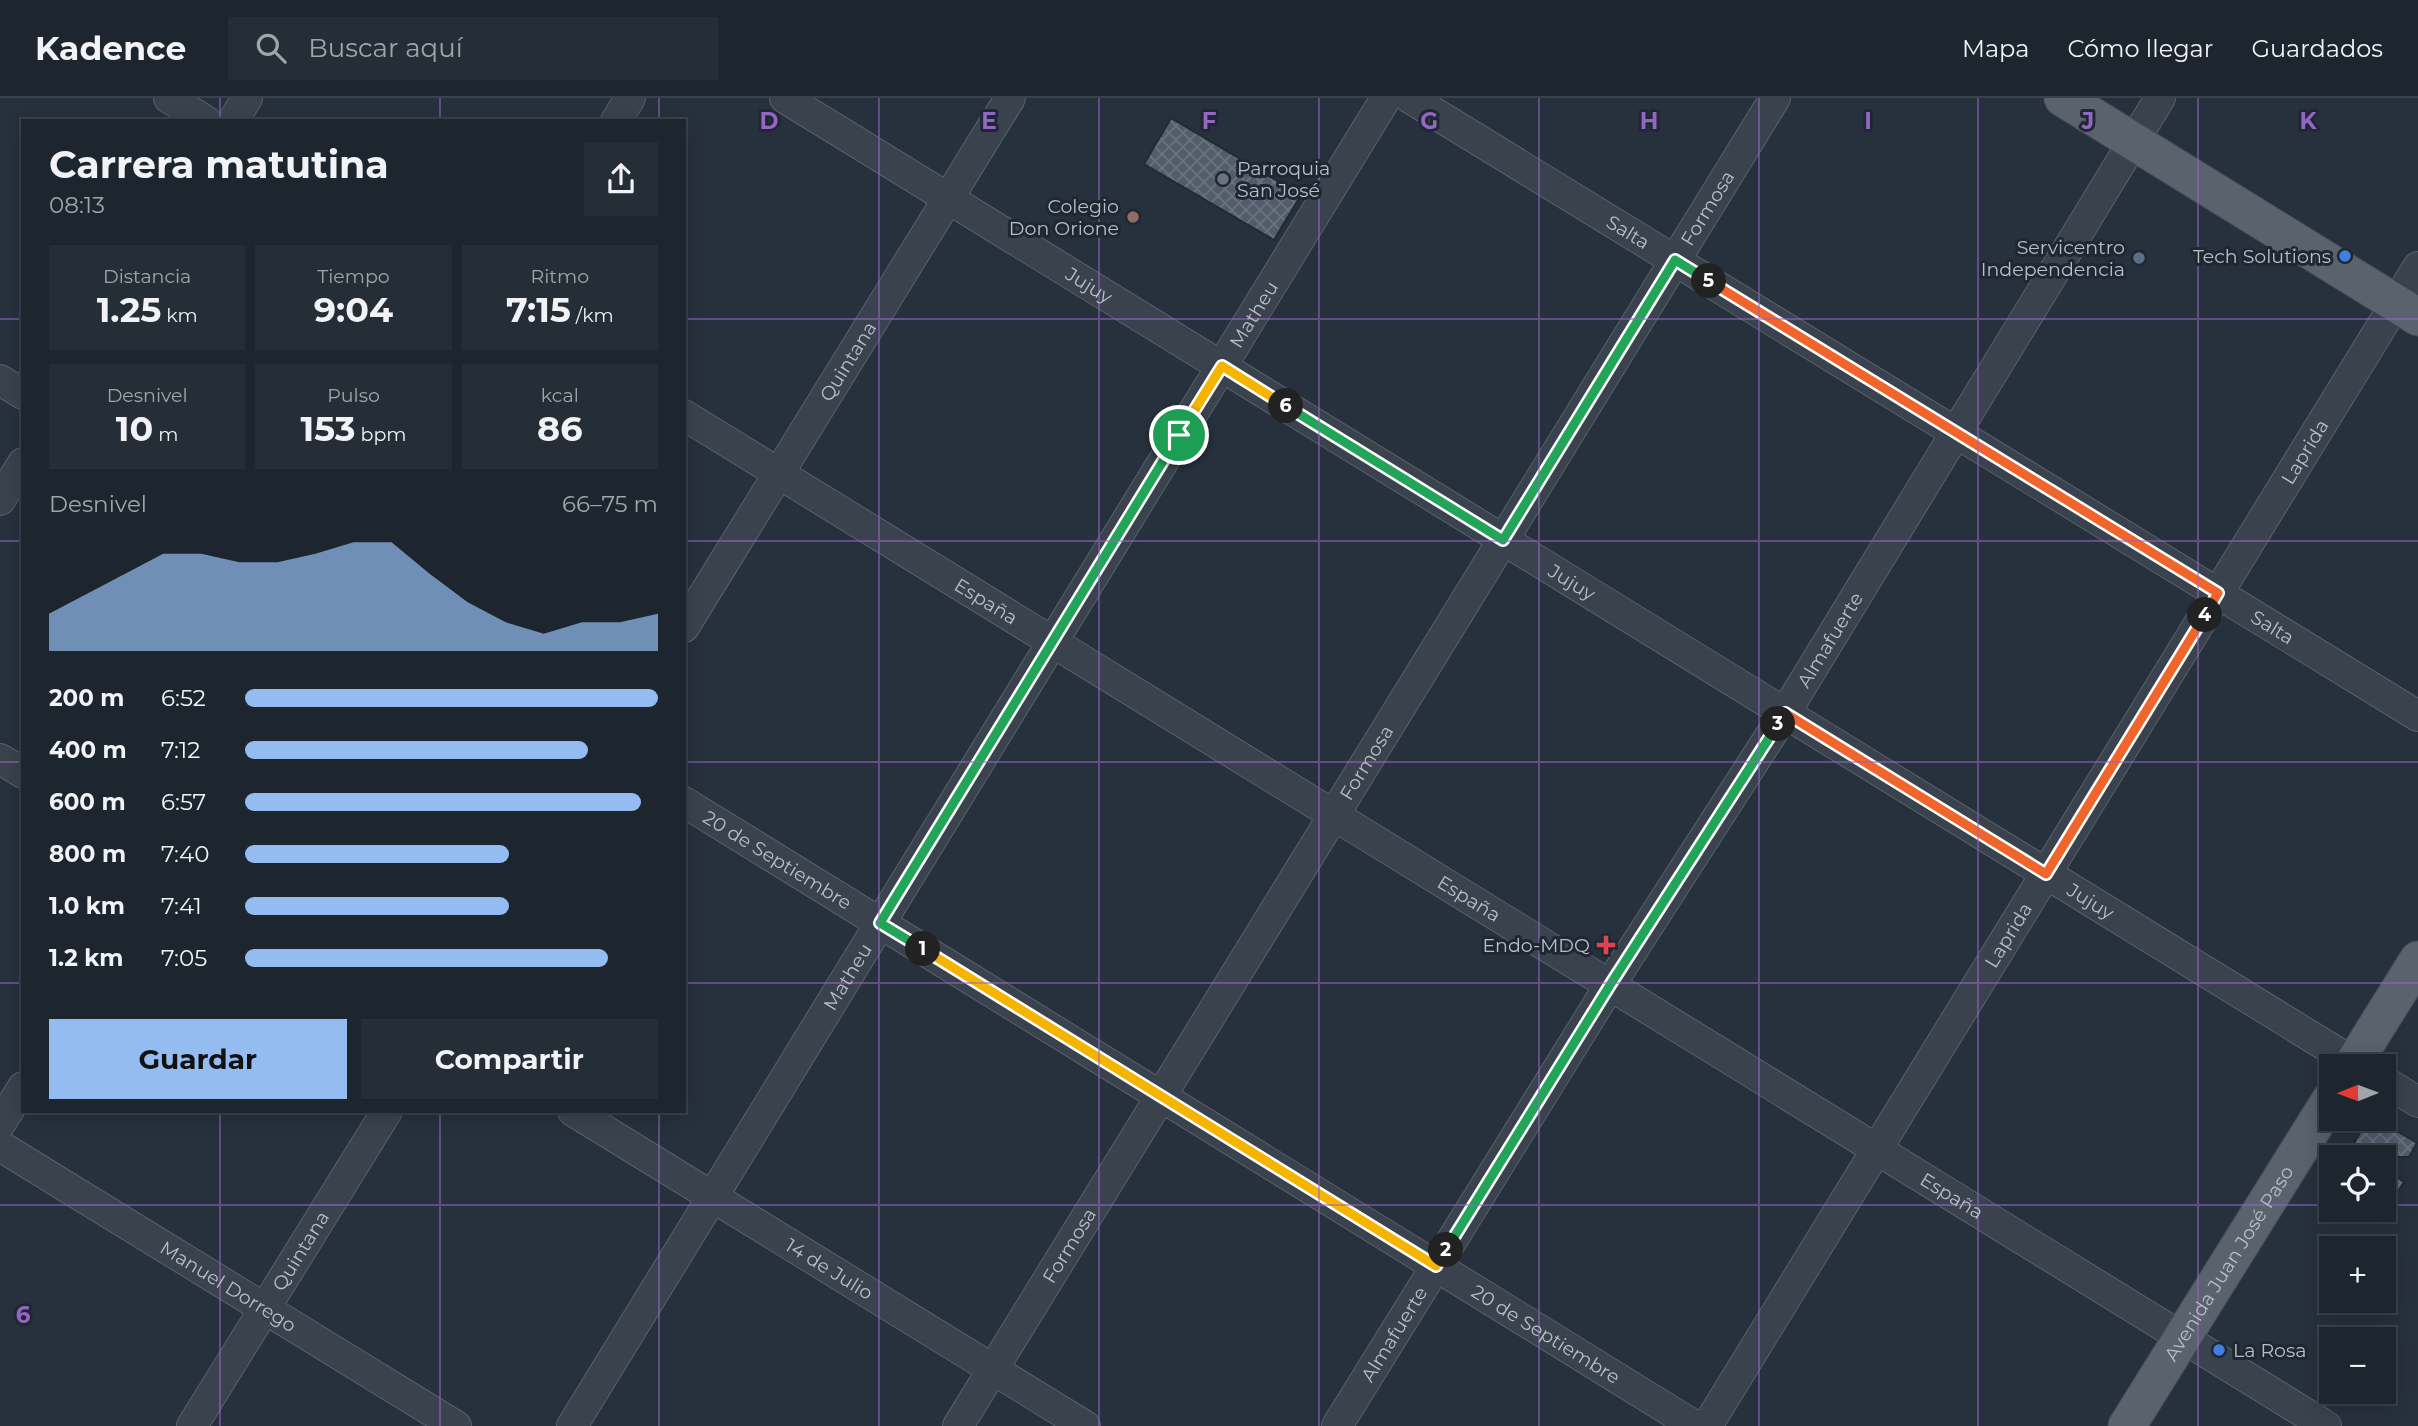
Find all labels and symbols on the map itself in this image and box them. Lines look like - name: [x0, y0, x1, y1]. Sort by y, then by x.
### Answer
- text: D: [760, 107, 779, 135]
- text: E: [981, 107, 997, 135]
- text: F: [1202, 107, 1217, 135]
- text: G: [1420, 107, 1438, 135]
- text: H: [1640, 107, 1658, 135]
- text: I: [1864, 107, 1872, 135]
- text: J: [2081, 107, 2094, 135]
- text: K: [2299, 107, 2317, 135]
- place label: Parroquia San José: [1237, 157, 1330, 202]
- street label: Formosa: [1676, 167, 1739, 250]
- marker: Parroquia San José: [1215, 171, 1231, 187]
- place label: Colegio Don Orione: [1009, 195, 1119, 240]
- marker: Colegio Don Orione: [1125, 209, 1141, 225]
- street label: Salta: [1602, 210, 1654, 254]
- place label: Servicentro Independencia: [1981, 236, 2125, 281]
- place label: Tech Solutions: [2193, 245, 2331, 268]
- marker: Tech Solutions: [2337, 248, 2353, 264]
- marker: Servicentro Independencia: [2131, 250, 2147, 266]
- street label: Jujuy: [1060, 262, 1117, 309]
- pin: 5: [1692, 264, 1726, 298]
- street label: Matheu: [1225, 277, 1283, 352]
- street label: Quintana: [815, 318, 881, 406]
- pin: 6: [1268, 388, 1304, 424]
- pin: [1149, 405, 1209, 465]
- street label: Laprida: [2276, 415, 2334, 489]
- street label: Jujuy: [1543, 559, 1600, 606]
- street label: España: [950, 573, 1022, 630]
- street label: Almafuerte: [1792, 588, 1868, 692]
- pin: 4: [2188, 598, 2222, 632]
- street label: Salta: [2247, 605, 2298, 649]
- pin: 3: [1760, 706, 1796, 742]
- street label: Formosa: [1335, 721, 1398, 804]
- street label: 20 de Septiembre: [699, 806, 856, 915]
- street label: España: [1433, 871, 1505, 927]
- street label: Jujuy: [2062, 878, 2119, 925]
- street label: Laprida: [1980, 899, 2037, 972]
- pin: 1: [906, 932, 940, 966]
- place label: Endo-MDQ: [1482, 934, 1590, 957]
- marker: Endo-MDQ: [1596, 935, 1616, 955]
- street label: Matheu: [819, 939, 877, 1015]
- north arrow: [2319, 1054, 2396, 1130]
- street label: Avenida Juan José Paso: [2159, 1161, 2299, 1365]
- street label: España: [1916, 1168, 1987, 1224]
- street label: Formosa: [1038, 1204, 1101, 1287]
- street label: Quintana: [268, 1207, 334, 1295]
- pin: 2: [1428, 1232, 1464, 1268]
- street label: 14 de Julio: [781, 1234, 877, 1305]
- street label: Manuel Dorrego: [156, 1236, 300, 1337]
- street label: 20 de Septiembre: [1467, 1280, 1624, 1389]
- street label: Almafuerte: [1356, 1283, 1432, 1386]
- text: 6: [16, 1301, 31, 1329]
- place label: La Rosa: [2233, 1339, 2307, 1362]
- marker: La Rosa: [2211, 1342, 2227, 1358]

